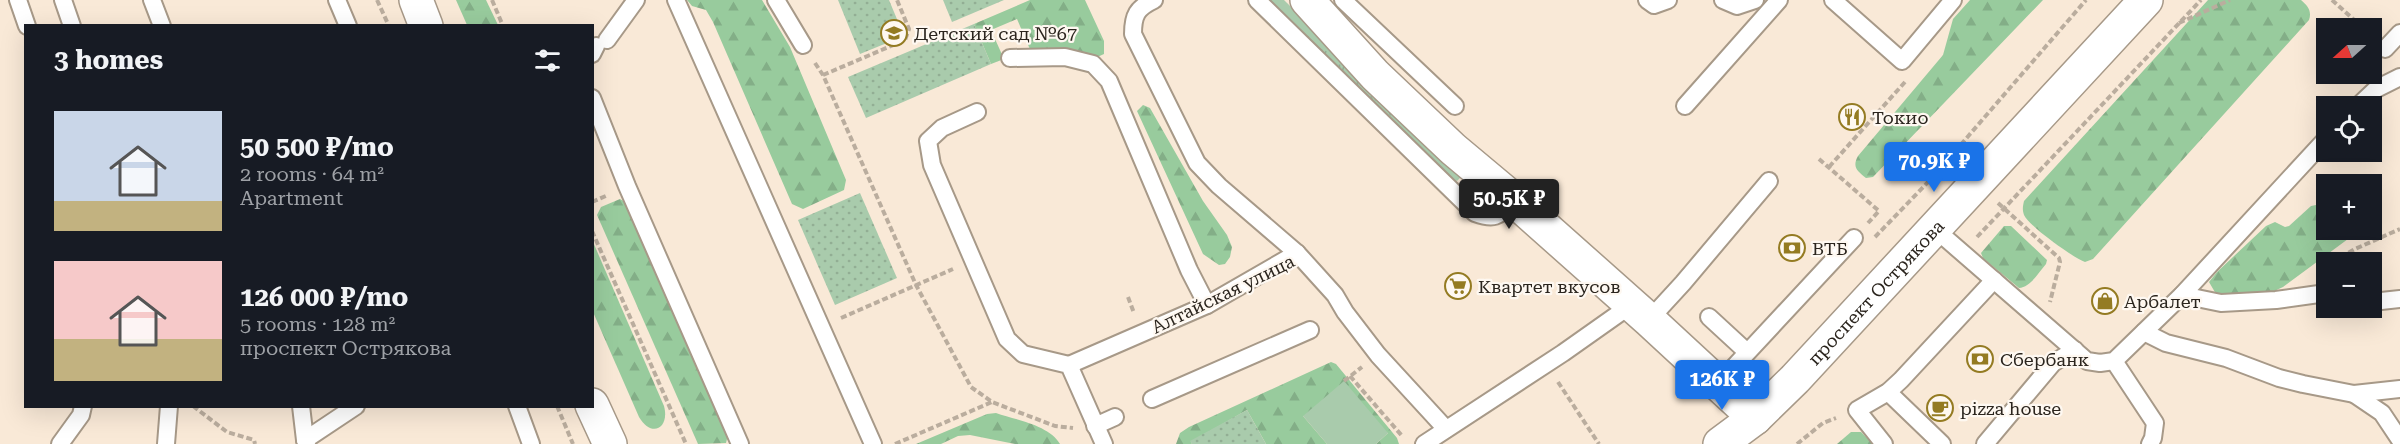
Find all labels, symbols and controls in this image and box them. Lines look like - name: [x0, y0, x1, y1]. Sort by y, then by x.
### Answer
- school or university icon: Детский сад №67: [879, 18, 909, 48]
- north arrow: [2316, 18, 2382, 84]
- map controls: [2316, 18, 2382, 318]
- place label: Детский сад №67: [914, 23, 1077, 44]
- icon: filters: [531, 44, 564, 77]
- text: 3 homes: [54, 45, 163, 75]
- button: locate: [2316, 96, 2382, 162]
- restaurant icon: Токио: [1837, 102, 1867, 132]
- place label: Токио: [1872, 107, 1928, 128]
- text: 50 500 ₽/mo: [240, 132, 394, 162]
- icon: home: [102, 135, 174, 207]
- pin: 70.9K ₽: [1879, 142, 1989, 193]
- text: 70.9K ₽: [1898, 149, 1970, 173]
- text: 2 rooms · 64 m²: [240, 162, 384, 186]
- button: +: [2316, 174, 2382, 240]
- pin: 50.5K ₽: [1454, 179, 1564, 230]
- text: Apartment: [240, 186, 343, 210]
- text: 50.5K ₽: [1473, 186, 1545, 210]
- street label: проспект Острякова: [1803, 215, 1948, 369]
- bank icon: ВТБ: [1777, 233, 1807, 263]
- place label: ВТБ: [1812, 238, 1847, 259]
- street label: Алтайская улица: [1148, 250, 1298, 338]
- button: −: [2316, 252, 2382, 318]
- supermarket icon: Квартет вкусов: [1443, 271, 1473, 301]
- place label: Квартет вкусов: [1478, 276, 1621, 297]
- text: 126 000 ₽/mo: [240, 282, 408, 312]
- icon: home: [102, 285, 174, 357]
- shop icon: Арбалет: [2090, 286, 2120, 316]
- place label: Арбалет: [2124, 291, 2201, 312]
- text: 5 rooms · 128 m²: [240, 312, 395, 336]
- text: проспект Острякова: [240, 336, 451, 360]
- bank icon: Сбербанк: [1965, 344, 1995, 374]
- place label: Сбербанк: [2000, 349, 2089, 370]
- pin: 126K ₽: [1673, 360, 1771, 411]
- text: 126K ₽: [1689, 367, 1755, 391]
- cafe icon: pizza house: [1925, 393, 1955, 423]
- place label: pizza house: [1960, 398, 2061, 419]

